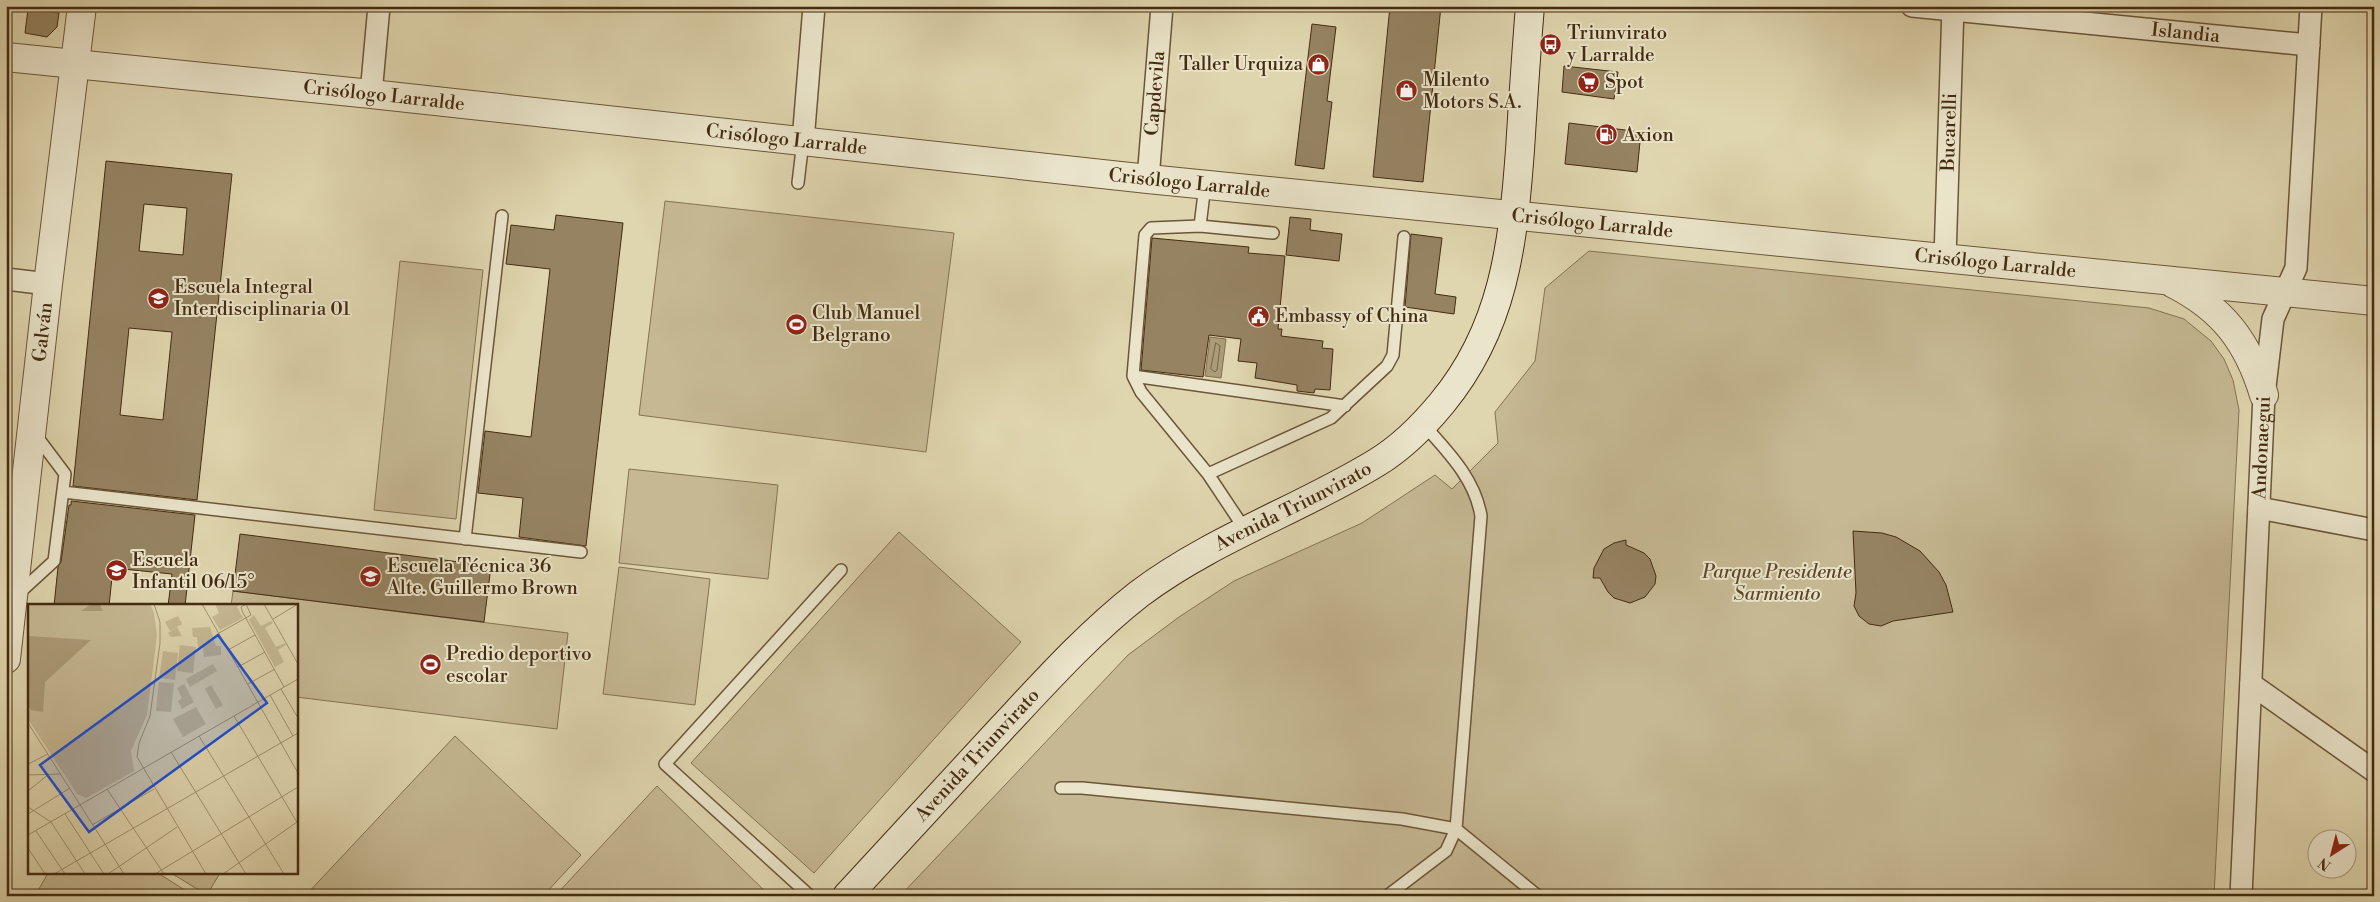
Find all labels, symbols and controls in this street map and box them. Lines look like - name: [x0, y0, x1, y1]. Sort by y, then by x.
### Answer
- street label: Islandia: [2150, 18, 2221, 48]
- place label: Triunvirato y Larralde: [1566, 21, 1667, 67]
- bus stop icon: Triunvirato y Larralde: [1539, 32, 1563, 56]
- street label: Capdevila: [1140, 50, 1170, 137]
- place label: Taller Urquiza: [1179, 52, 1303, 76]
- shop icon: Taller Urquiza: [1307, 52, 1331, 76]
- place label: Milento Motors S.A.: [1423, 68, 1521, 114]
- supermarket icon: Spot: [1577, 70, 1601, 94]
- place label: Spot: [1605, 70, 1644, 94]
- street label: Crisólogo Larralde: [302, 75, 466, 116]
- shop icon: Milento Motors S.A.: [1395, 79, 1419, 103]
- street label: Bucarelli: [1936, 92, 1962, 173]
- street label: Crisólogo Larralde: [705, 119, 869, 160]
- fuel station icon: Axion: [1595, 123, 1619, 147]
- place label: Axion: [1622, 123, 1674, 147]
- street label: Crisólogo Larralde: [1107, 163, 1271, 203]
- street label: Crisólogo Larralde: [1510, 203, 1674, 243]
- street label: Crisólogo Larralde: [1913, 243, 2077, 283]
- place label: Escuela Integral Interdisciplinaria 01: [174, 275, 350, 321]
- school or university icon: Escuela Integral Interdisciplinaria 01: [146, 286, 170, 310]
- street label: Galván: [27, 301, 58, 363]
- place label: Club Manuel Belgrano: [811, 301, 920, 347]
- public building icon: Embassy of China: [1247, 304, 1271, 328]
- place label: Embassy of China: [1275, 304, 1429, 328]
- sports icon: Club Manuel Belgrano: [784, 312, 808, 336]
- street label: Andonaegui: [2247, 395, 2276, 501]
- street label: Avenida Triunvirato: [1210, 456, 1376, 557]
- place label: Escuela Infantil 06/15°: [132, 548, 254, 594]
- place label: Escuela Técnica 36 Alte. Guillermo Brown: [386, 554, 578, 600]
- school or university icon: Escuela Infantil 06/15°: [104, 559, 128, 583]
- park label: Parque Presidente Sarmiento: [1701, 560, 1852, 606]
- school or university icon: Escuela Técnica 36 Alte. Guillermo Brown: [359, 565, 383, 589]
- inset map: [28, 604, 298, 874]
- place label: Predio deportivo escolar: [446, 642, 592, 688]
- sports icon: Predio deportivo escolar: [418, 653, 442, 677]
- street label: Avenida Triunvirato: [909, 683, 1045, 827]
- north arrow: [2308, 830, 2358, 880]
- text: N: [2315, 853, 2335, 874]

